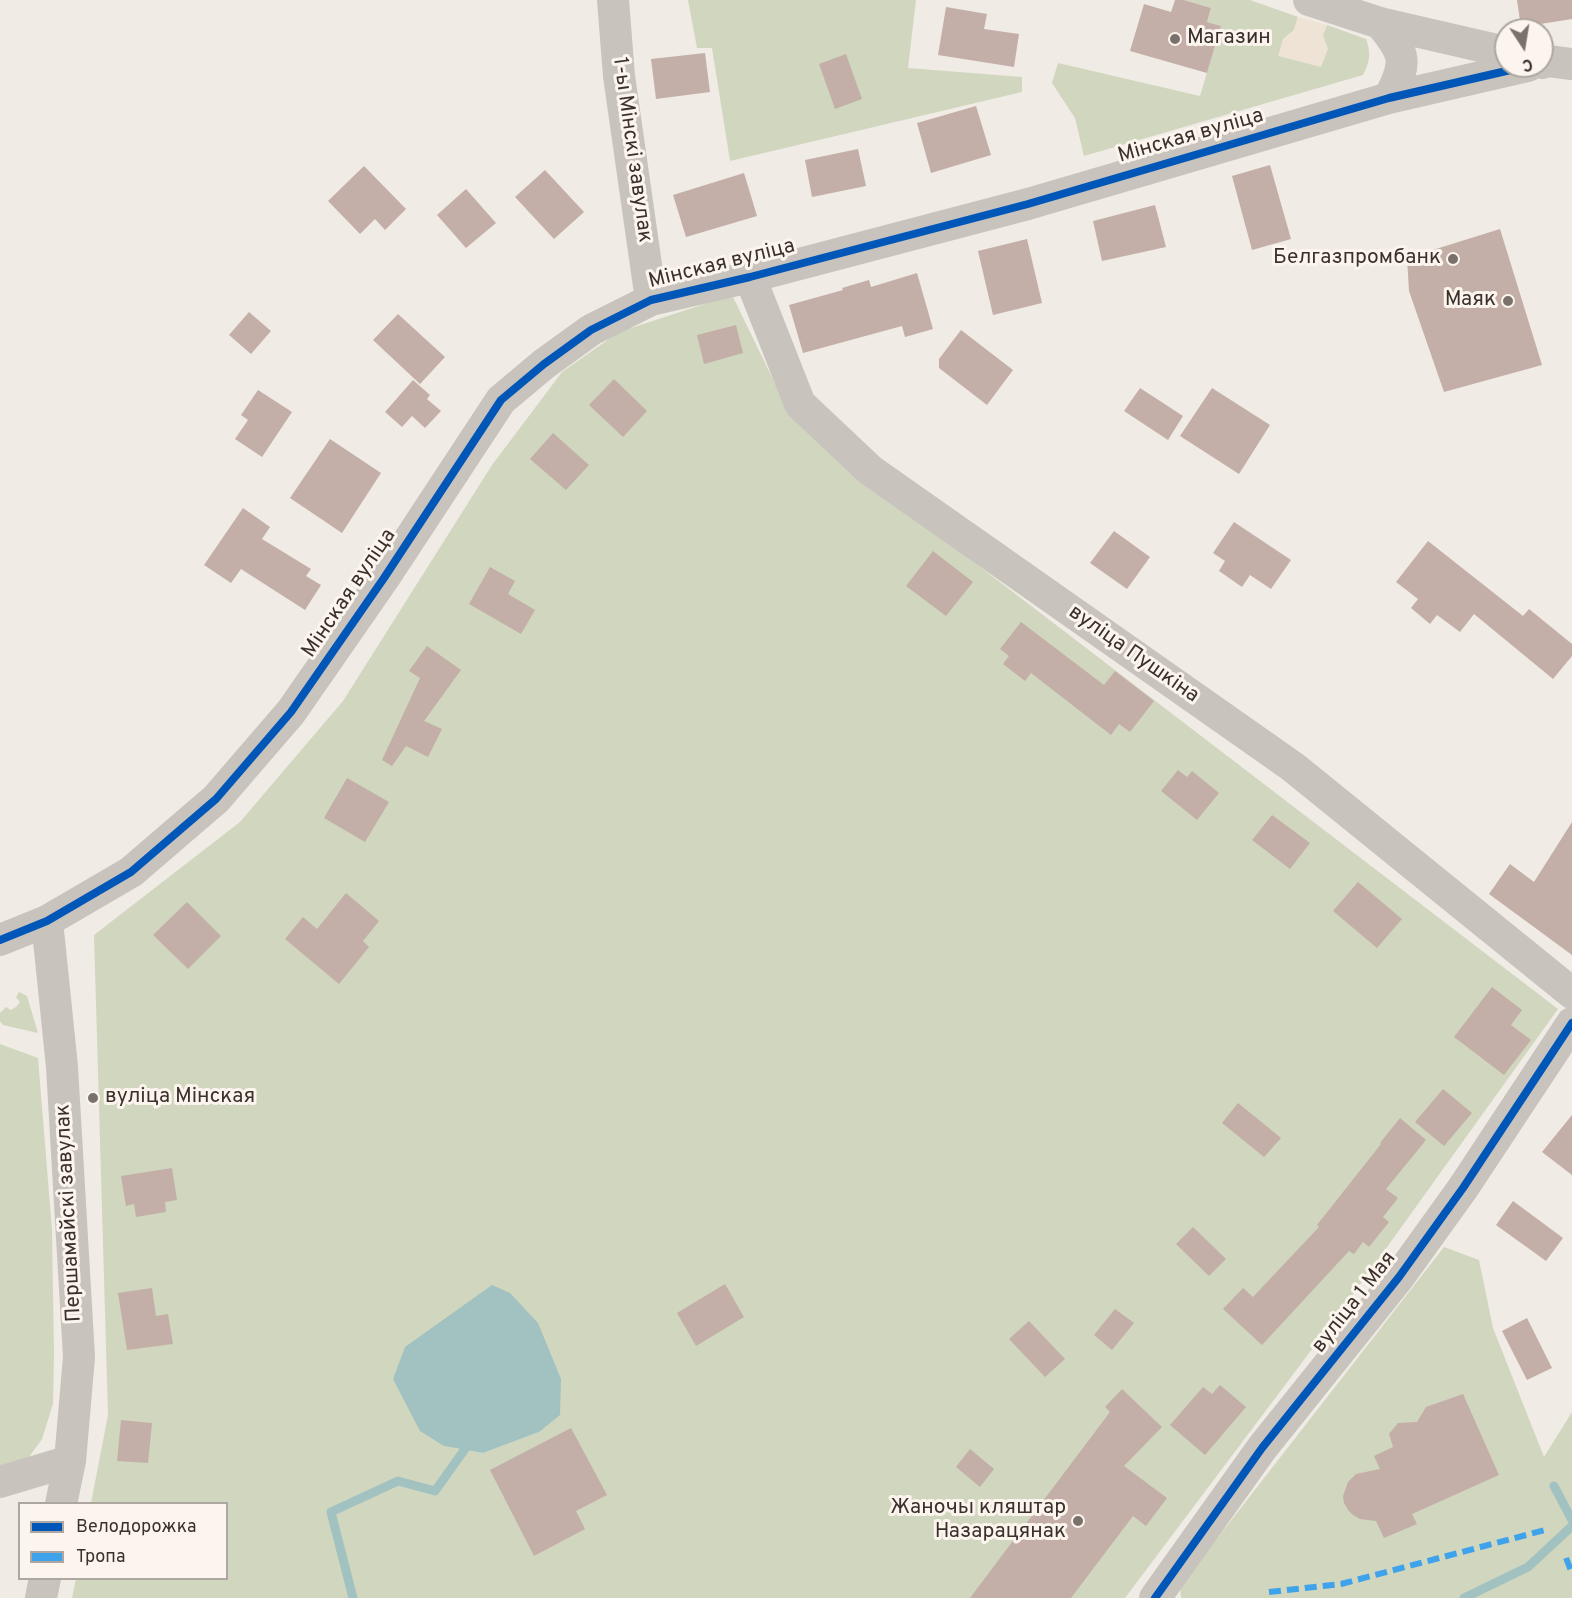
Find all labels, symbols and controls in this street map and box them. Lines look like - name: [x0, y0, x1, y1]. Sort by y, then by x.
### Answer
- north arrow: [1494, 18, 1554, 78]
- place label: Магазин: [1187, 26, 1271, 52]
- marker: Магазин: [1168, 32, 1182, 46]
- text: С: [1520, 53, 1534, 74]
- street label: 1-ы Мінскі завулак: [606, 56, 656, 244]
- street label: Мінская вуліца: [1115, 104, 1267, 170]
- street label: Мінская вуліца: [646, 235, 798, 295]
- place label: Белгазпромбанк: [1273, 246, 1441, 272]
- marker: Белгазпромбанк: [1446, 252, 1460, 266]
- place label: Маяк: [1445, 288, 1496, 314]
- marker: Маяк: [1501, 294, 1515, 308]
- street label: Мінская вуліца: [298, 525, 402, 663]
- street label: вуліца Пушкіна: [1063, 601, 1203, 709]
- place label: вуліца Мінская: [105, 1085, 255, 1111]
- marker: вуліца Мінская: [86, 1091, 100, 1105]
- street label: Першамайскі завулак: [52, 1103, 88, 1323]
- street label: вуліца 1 Мая: [1308, 1247, 1402, 1359]
- place label: Жаночы кляштар Назарацянак: [890, 1496, 1066, 1546]
- legend: [18, 1502, 228, 1580]
- marker: Жаночы кляштар Назарацянак: [1071, 1514, 1085, 1528]
- text: Велодорожка: [76, 1516, 196, 1539]
- text: Тропа: [76, 1546, 125, 1569]

